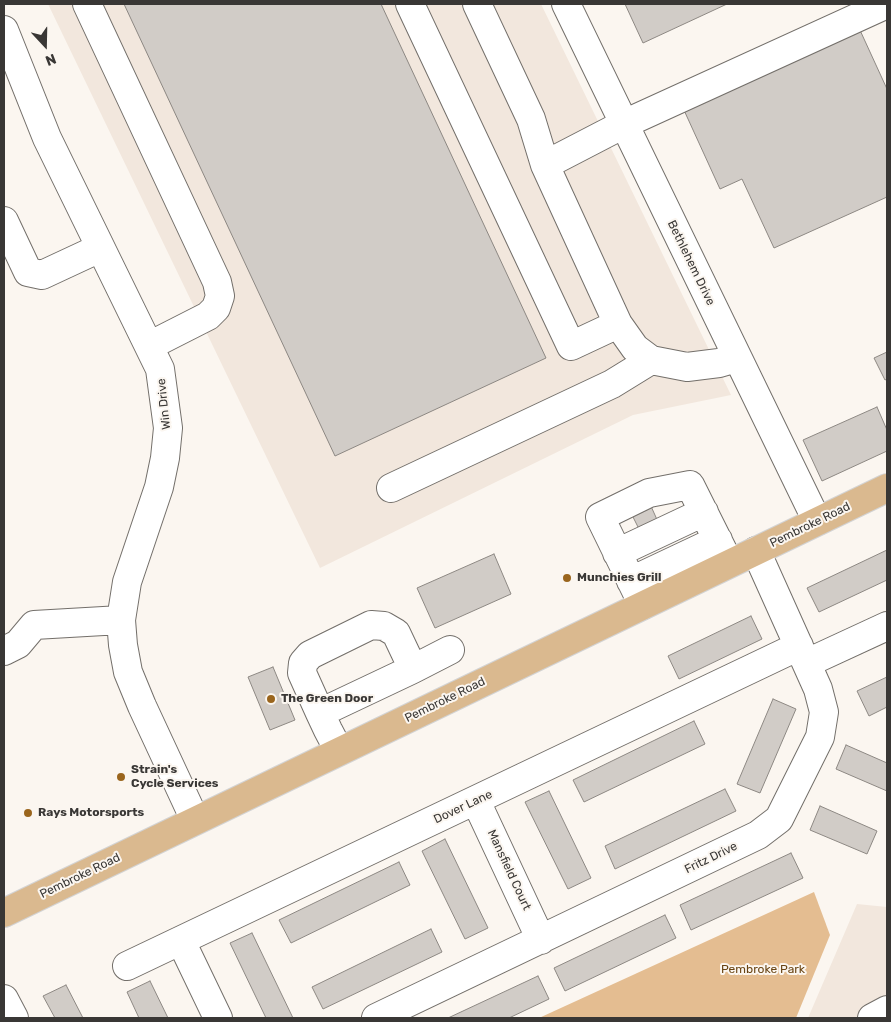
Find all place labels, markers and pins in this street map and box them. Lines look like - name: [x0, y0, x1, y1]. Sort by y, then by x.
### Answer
- place label: Munchies Grill: [577, 571, 661, 585]
- marker: Munchies Grill: [561, 572, 573, 584]
- place label: The Green Door: [281, 692, 373, 706]
- marker: The Green Door: [265, 693, 277, 705]
- place label: Strain's Cycle Services: [131, 763, 218, 791]
- marker: Strain's Cycle Services: [115, 771, 127, 783]
- place label: Rays Motorsports: [38, 806, 144, 820]
- marker: Rays Motorsports: [22, 807, 34, 819]

